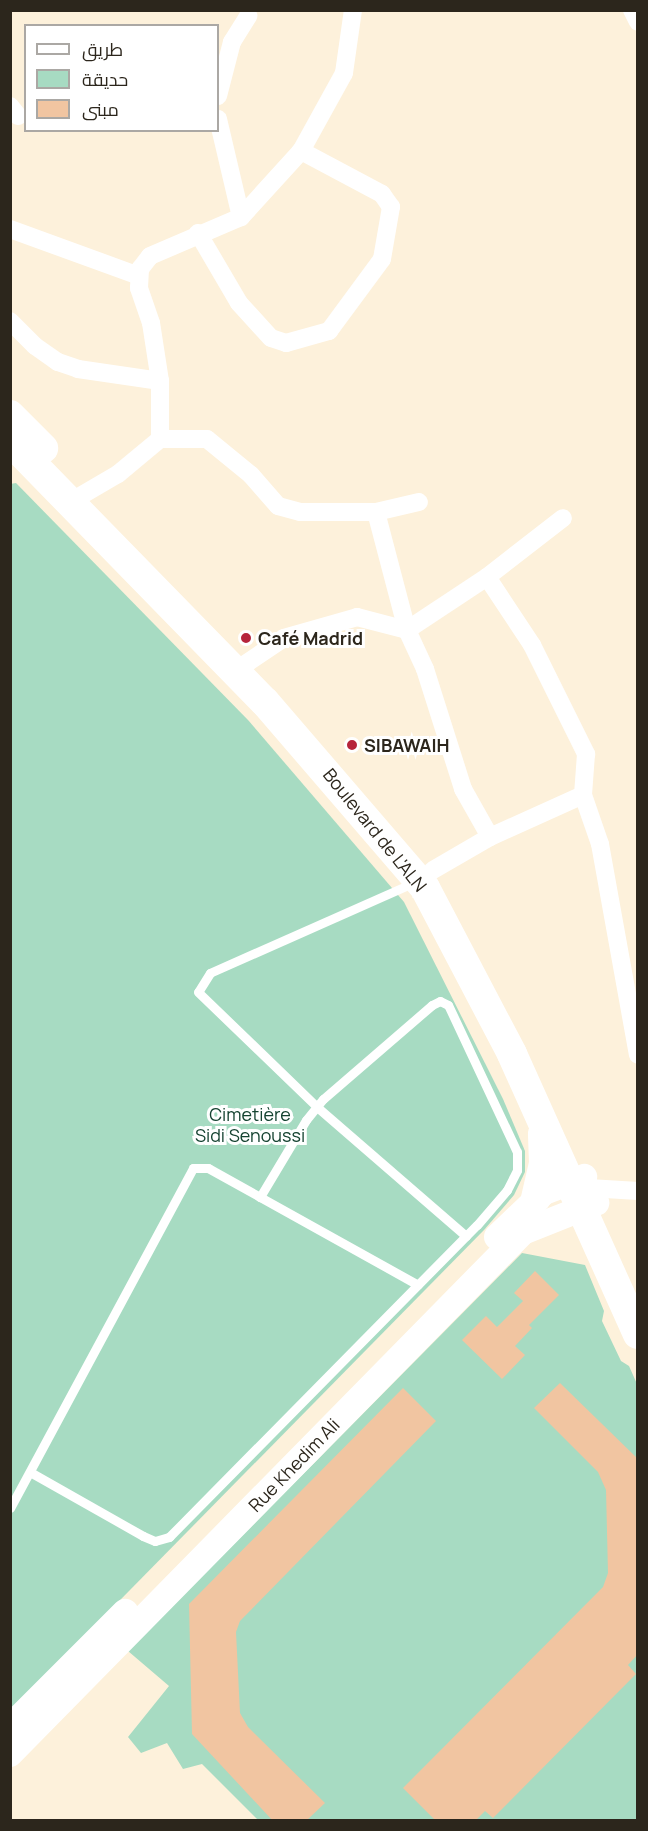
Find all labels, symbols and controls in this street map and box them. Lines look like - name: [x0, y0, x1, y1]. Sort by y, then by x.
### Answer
- legend: [24, 24, 219, 132]
- text: طريق: [82, 37, 123, 61]
- text: حديقة: [82, 67, 128, 91]
- text: مبنى: [82, 97, 119, 121]
- place label: Café Madrid: [258, 627, 363, 649]
- marker: Café Madrid: [239, 631, 253, 645]
- place label: SIBAWAIH: [364, 734, 449, 756]
- marker: SIBAWAIH: [345, 738, 359, 752]
- street label: Boulevard de L'ALN: [319, 764, 431, 896]
- park label: Cimetière Sidi Senoussi: [195, 1104, 305, 1146]
- street label: Rue Khedim Ali: [244, 1414, 344, 1516]

